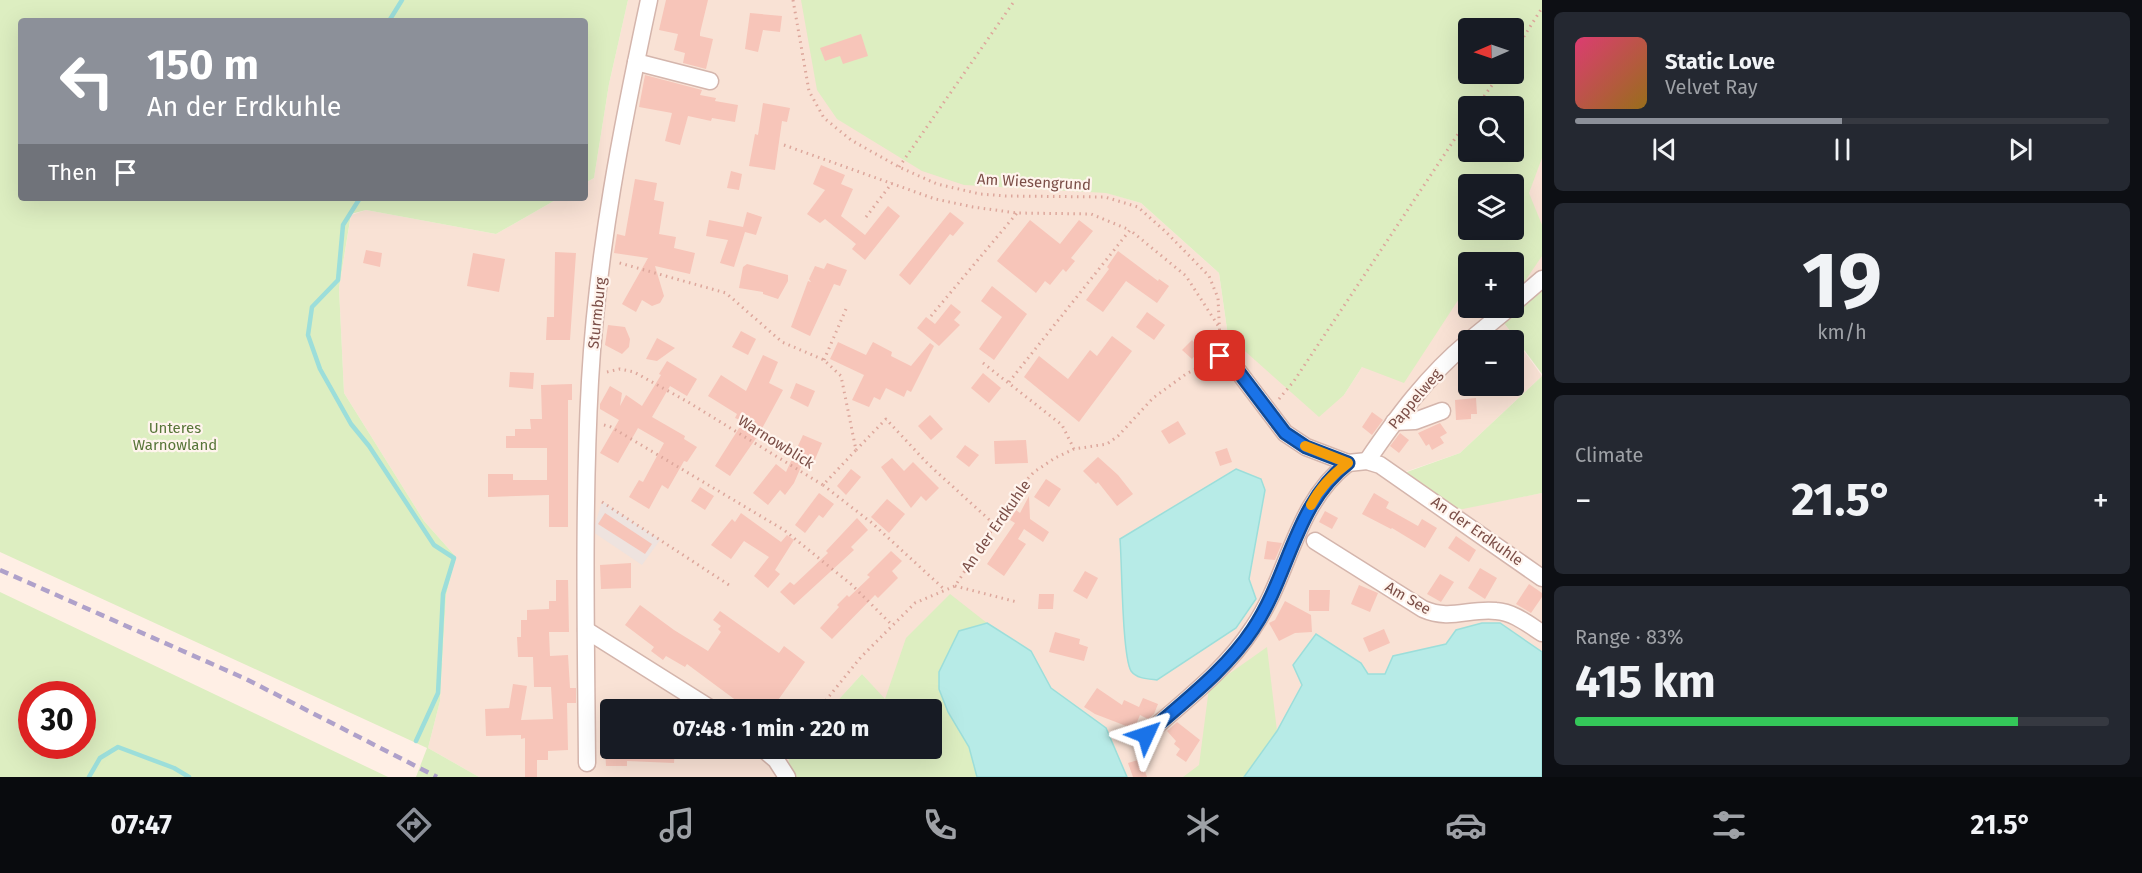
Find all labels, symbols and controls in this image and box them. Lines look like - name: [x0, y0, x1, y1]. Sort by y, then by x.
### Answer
- north arrow: [1458, 18, 1524, 84]
- map controls: [1458, 18, 1524, 396]
- text: 150 m: [147, 40, 259, 90]
- icon: left: [48, 42, 126, 120]
- text: Static Love: [1665, 48, 1775, 75]
- text: Velvet Ray: [1665, 75, 1758, 99]
- text: An der Erdkuhle: [147, 91, 341, 123]
- button: search: [1458, 96, 1524, 162]
- icon: previous: [1648, 133, 1681, 166]
- icon: pause: [1826, 133, 1859, 166]
- icon: next: [2004, 133, 2037, 166]
- icon: arrive: [109, 156, 142, 189]
- text: Then: [48, 159, 97, 186]
- street label: Am Wiesengrund: [976, 170, 1092, 194]
- button: layers: [1458, 174, 1524, 240]
- text: 19: [1802, 234, 1882, 328]
- button: +: [1458, 252, 1524, 318]
- street label: Sturmburg: [584, 276, 610, 350]
- text: km/h: [1817, 320, 1867, 344]
- pin: [1194, 330, 1245, 381]
- button: −: [1458, 330, 1524, 396]
- icon: arrive: [1203, 339, 1236, 372]
- street label: Pappelweg: [1385, 365, 1446, 433]
- street label: Warnowblick: [735, 411, 818, 473]
- park label: Unteres Warnowland: [133, 419, 217, 454]
- text: Climate: [1575, 443, 1643, 467]
- text: 21.5°: [1791, 473, 1893, 527]
- street label: An der Erdkuhle: [958, 477, 1034, 575]
- text: −: [1575, 481, 1592, 521]
- text: +: [2093, 481, 2109, 521]
- street label: An der Erdkuhle: [1428, 493, 1526, 569]
- street label: Am See: [1382, 578, 1434, 618]
- text: Range · 83%: [1575, 625, 1683, 649]
- text: 415 km: [1575, 655, 1716, 709]
- speed limit sign: 30: [18, 681, 96, 759]
- position arrow: [1114, 703, 1178, 767]
- text: 07:48 · 1 min · 220 m: [673, 715, 869, 742]
- icon: directions: [393, 804, 435, 846]
- icon: music: [656, 804, 698, 846]
- icon: phone: [919, 804, 961, 846]
- icon: climate: [1182, 804, 1224, 846]
- icon: car: [1445, 804, 1487, 846]
- icon: filters: [1708, 804, 1750, 846]
- text: 07:47: [110, 809, 172, 841]
- text: 21.5°: [1971, 809, 2031, 841]

